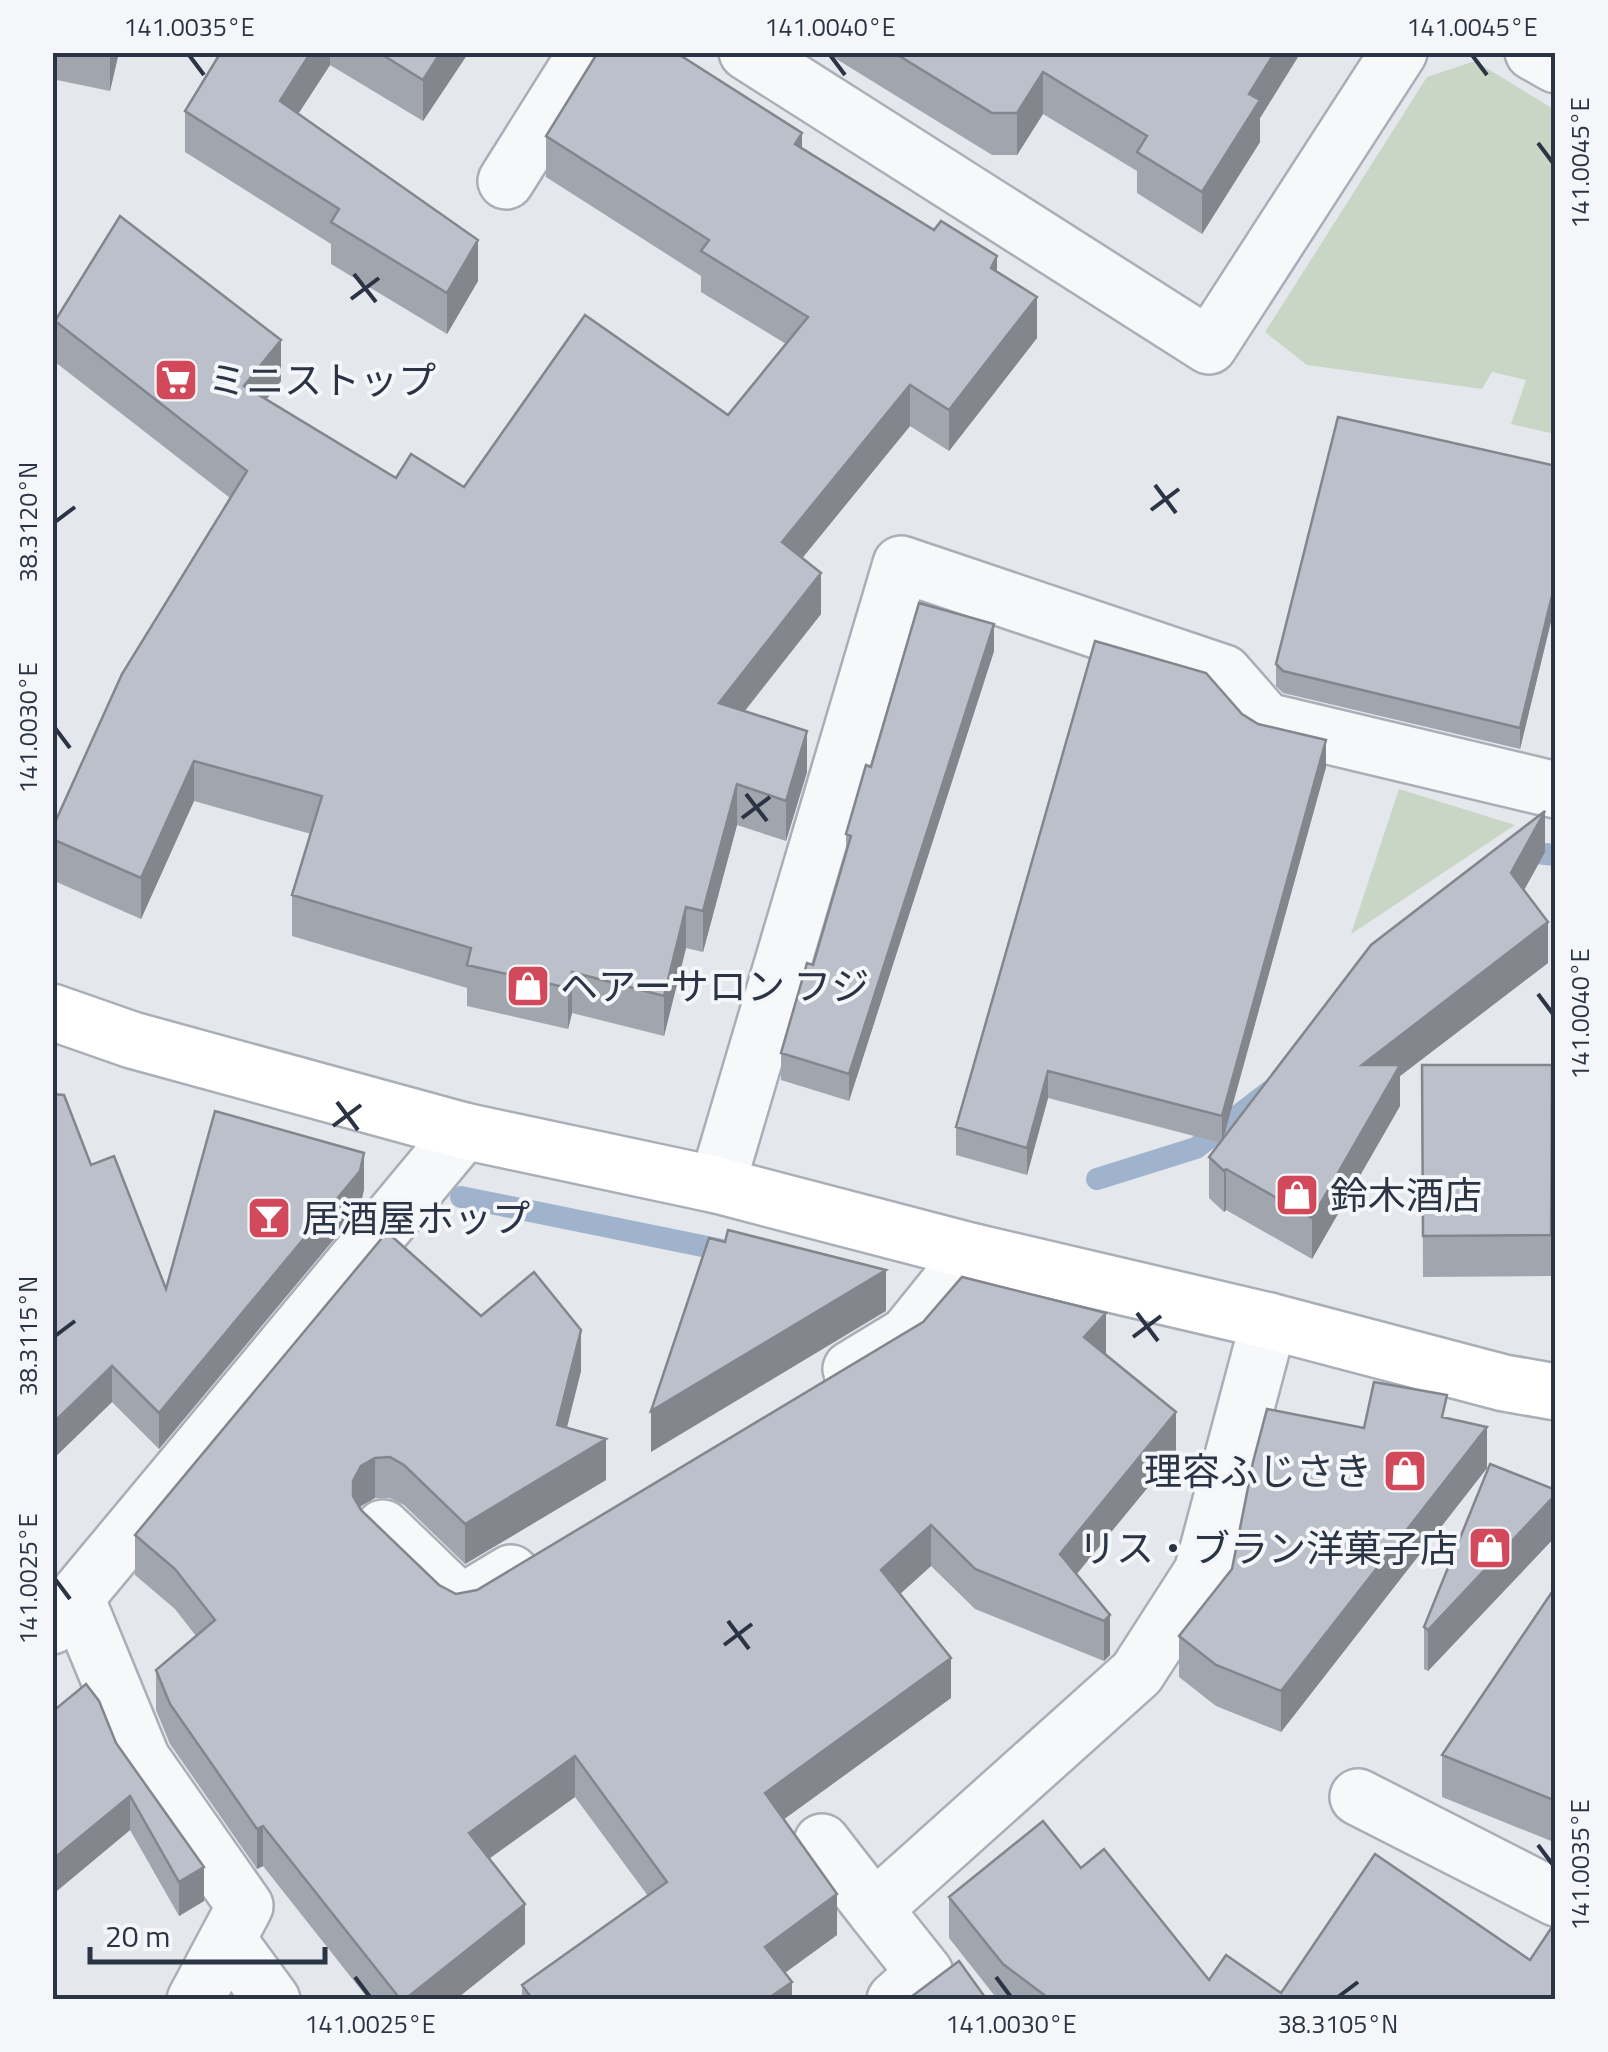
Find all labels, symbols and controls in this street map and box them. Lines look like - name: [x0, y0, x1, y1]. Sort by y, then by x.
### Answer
- text: 141.0035°E: [123, 8, 255, 46]
- text: 141.0040°E: [764, 8, 896, 46]
- text: 141.0045°E: [1406, 8, 1538, 46]
- text: 141.0045°E: [1561, 97, 1599, 229]
- place label: ミニストップ: [208, 351, 436, 409]
- supermarket icon: ミニストップ: [153, 357, 199, 403]
- text: 38.3120°N: [9, 462, 47, 582]
- text: 141.0030°E: [9, 662, 47, 794]
- text: 141.0040°E: [1561, 948, 1599, 1080]
- place label: ヘアーサロン フジ: [560, 957, 869, 1015]
- shop icon: ヘアーサロン フジ: [505, 963, 551, 1009]
- place label: 鈴木酒店: [1330, 1166, 1482, 1224]
- shop icon: 鈴木酒店: [1274, 1172, 1320, 1218]
- place label: 居酒屋ホップ: [302, 1189, 530, 1247]
- bar icon: 居酒屋ホップ: [246, 1195, 292, 1241]
- text: 38.3115°N: [9, 1276, 47, 1396]
- place label: 理容ふじさき: [1144, 1442, 1372, 1500]
- shop icon: 理容ふじさき: [1382, 1448, 1428, 1494]
- text: 141.0025°E: [9, 1513, 47, 1645]
- place label: リス・ブラン洋菓子店: [1078, 1519, 1458, 1577]
- shop icon: リス・ブラン洋菓子店: [1467, 1525, 1513, 1571]
- text: 141.0035°E: [1561, 1799, 1599, 1931]
- scale bar: [90, 1902, 325, 1964]
- text: 20 m: [105, 1913, 170, 1959]
- text: 141.0025°E: [304, 2005, 436, 2043]
- text: 141.0030°E: [945, 2005, 1077, 2043]
- text: 38.3105°N: [1278, 2005, 1398, 2043]

